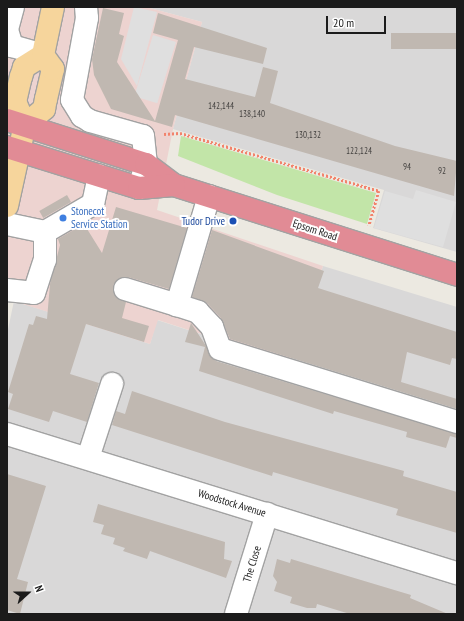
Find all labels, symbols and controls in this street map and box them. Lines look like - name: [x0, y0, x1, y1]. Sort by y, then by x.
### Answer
- scale bar: [328, 8, 388, 34]
- text: 20 m: [333, 15, 354, 30]
- house number: 142,144: [208, 101, 234, 111]
- house number: 138,140: [239, 109, 265, 119]
- house number: 130,132: [295, 130, 321, 140]
- house number: 122,124: [346, 146, 372, 156]
- house number: 94: [403, 162, 411, 172]
- house number: 92: [438, 166, 446, 176]
- place label: Stonecot Service Station: [71, 205, 128, 231]
- marker: Stonecot Service Station: [58, 213, 68, 223]
- place label: Tudor Drive: [181, 214, 225, 228]
- marker: Tudor Drive: [228, 216, 238, 226]
- street label: Epsom Road: [291, 217, 339, 243]
- street label: Woodstock Avenue: [196, 486, 268, 520]
- street label: The Close: [240, 544, 264, 584]
- north arrow: [8, 573, 48, 613]
- text: N: [32, 583, 47, 594]

